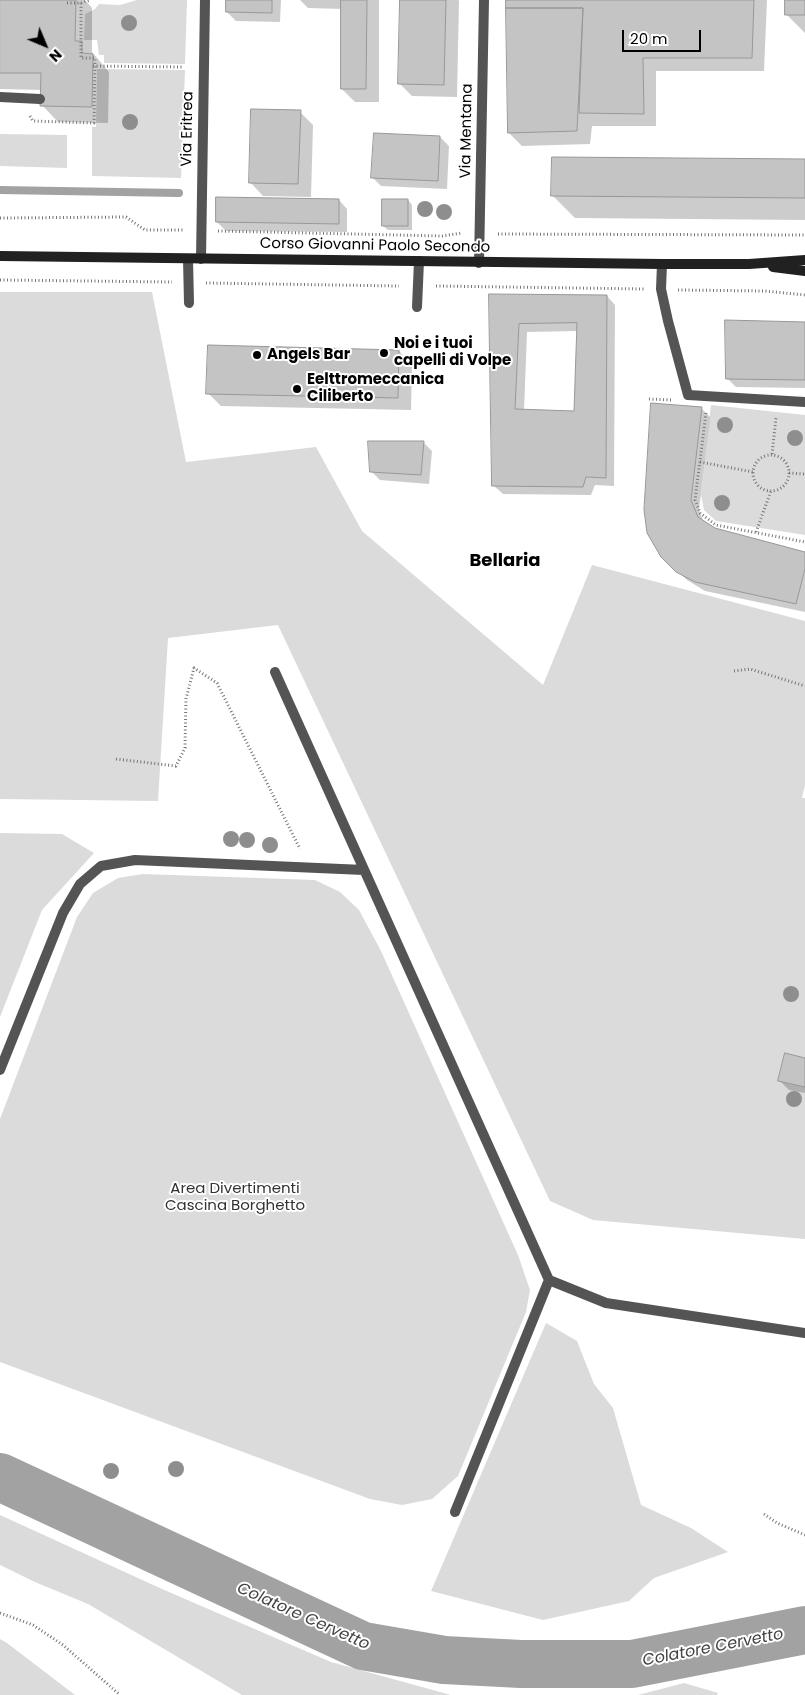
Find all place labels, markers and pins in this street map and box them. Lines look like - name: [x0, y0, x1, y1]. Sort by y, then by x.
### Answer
- place label: Noi e i tuoi capelli di Volpe: [394, 335, 511, 370]
- place label: Angels Bar: [267, 346, 350, 364]
- marker: Noi e i tuoi capelli di Volpe: [378, 347, 390, 359]
- marker: Angels Bar: [251, 349, 263, 361]
- place label: Eelttromeccanica Ciliberto: [307, 371, 444, 406]
- marker: Eelttromeccanica Ciliberto: [291, 383, 303, 395]

